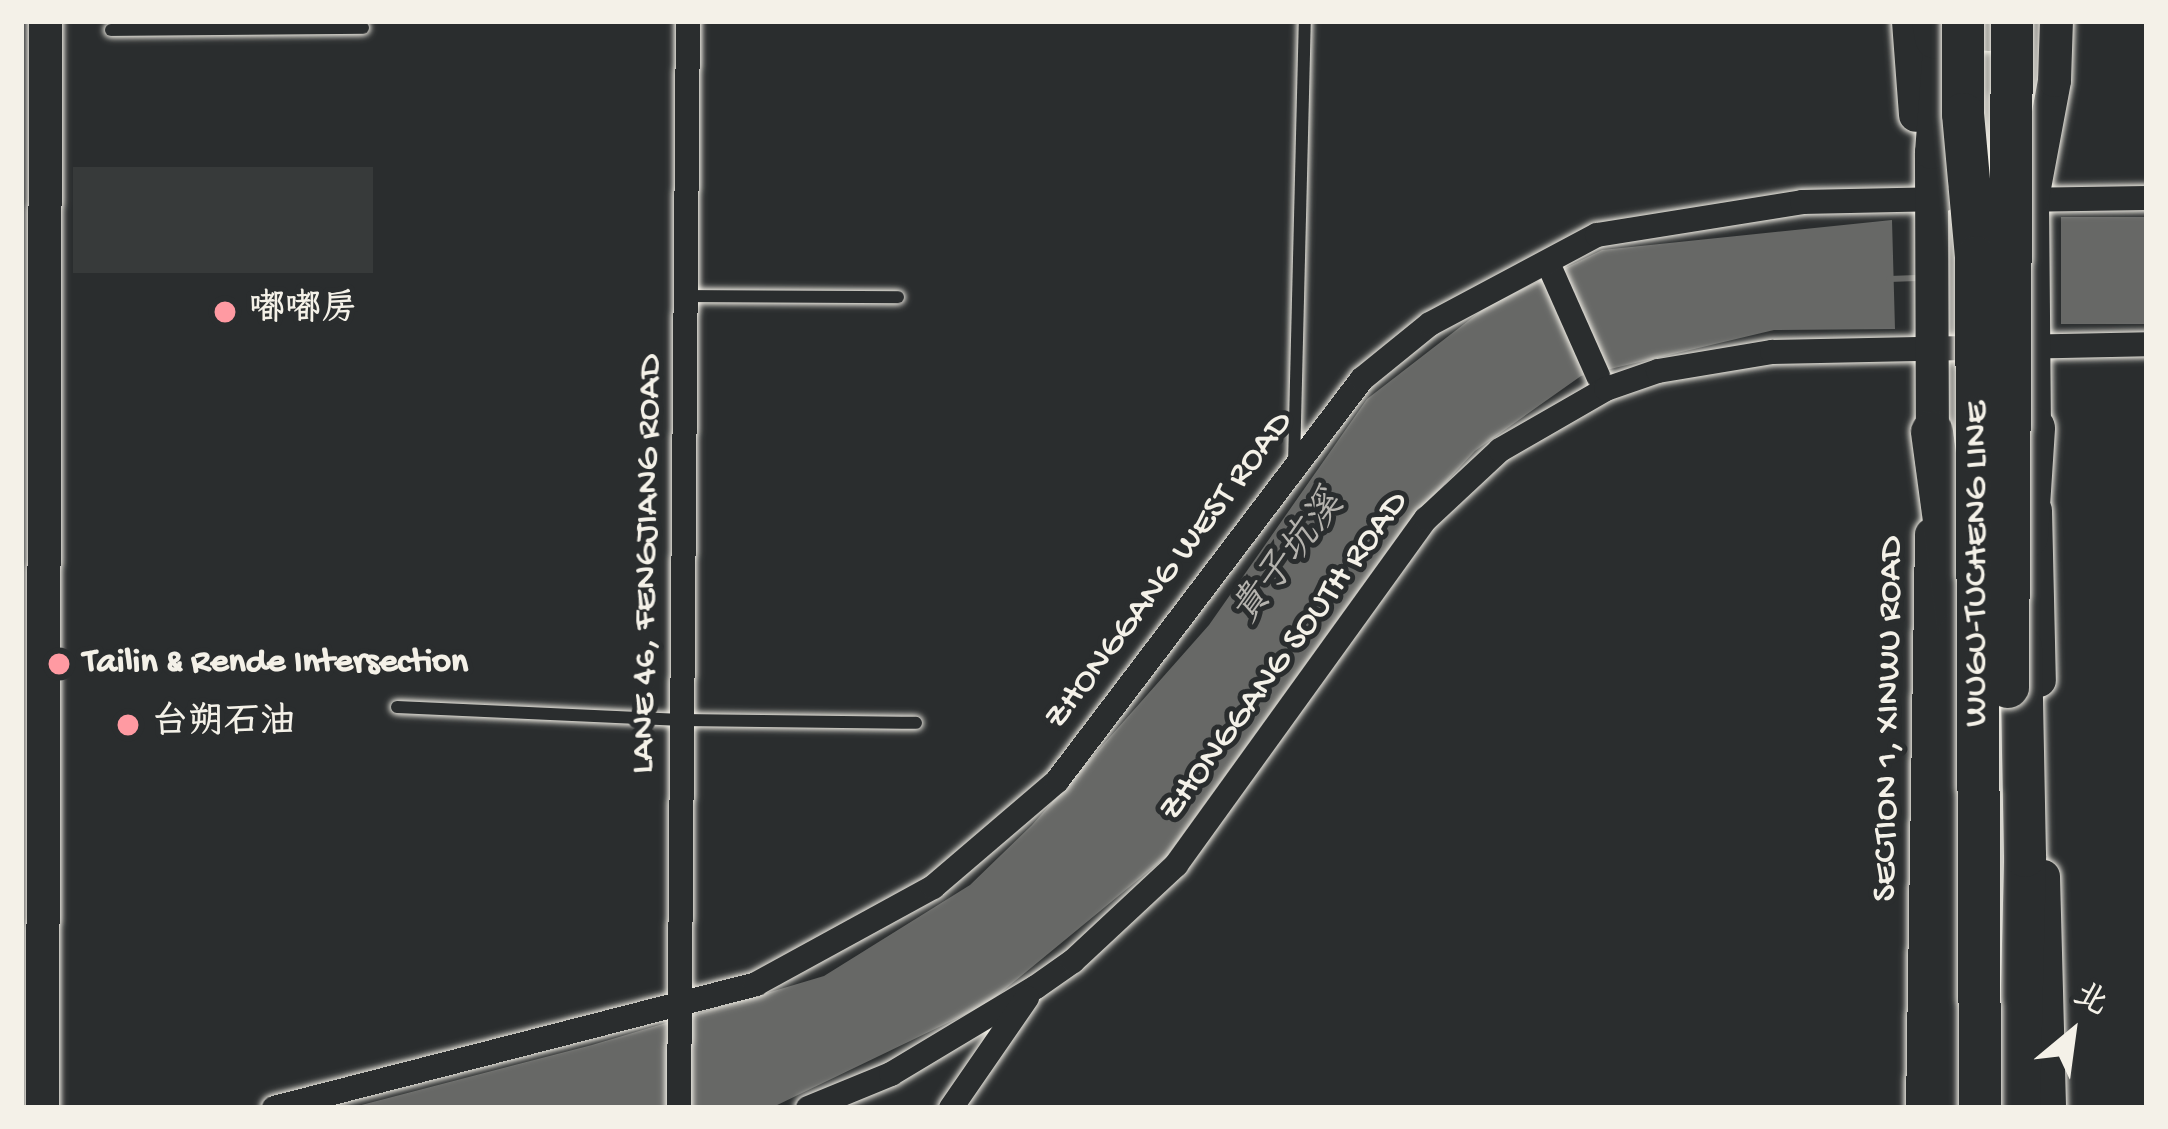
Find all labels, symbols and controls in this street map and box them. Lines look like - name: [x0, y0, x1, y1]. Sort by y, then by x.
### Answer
- place label: 嘟嘟房: [249, 290, 357, 334]
- marker: 嘟嘟房: [212, 299, 238, 325]
- street label: LANE 46, FENGJIANG ROAD: [623, 354, 673, 774]
- street label: WUGU-TUCHENG LINE: [1956, 401, 2000, 727]
- street label: ZHONGGANG WEST ROAD: [1036, 403, 1304, 739]
- street label: ZHONGGANG SOUTH ROAD: [1151, 483, 1419, 831]
- water label: 貴子坑溪: [1224, 484, 1356, 636]
- street label: SECTION 1, XINWU ROAD: [1865, 536, 1915, 902]
- place label: Tailin & Rende Intersection: [83, 642, 468, 686]
- marker: Tailin & Rende Intersection: [46, 651, 72, 677]
- place label: 台朔石油: [152, 703, 296, 747]
- marker: 台朔石油: [115, 712, 141, 738]
- north arrow: [2012, 973, 2132, 1093]
- text: 北: [2066, 977, 2113, 1026]

